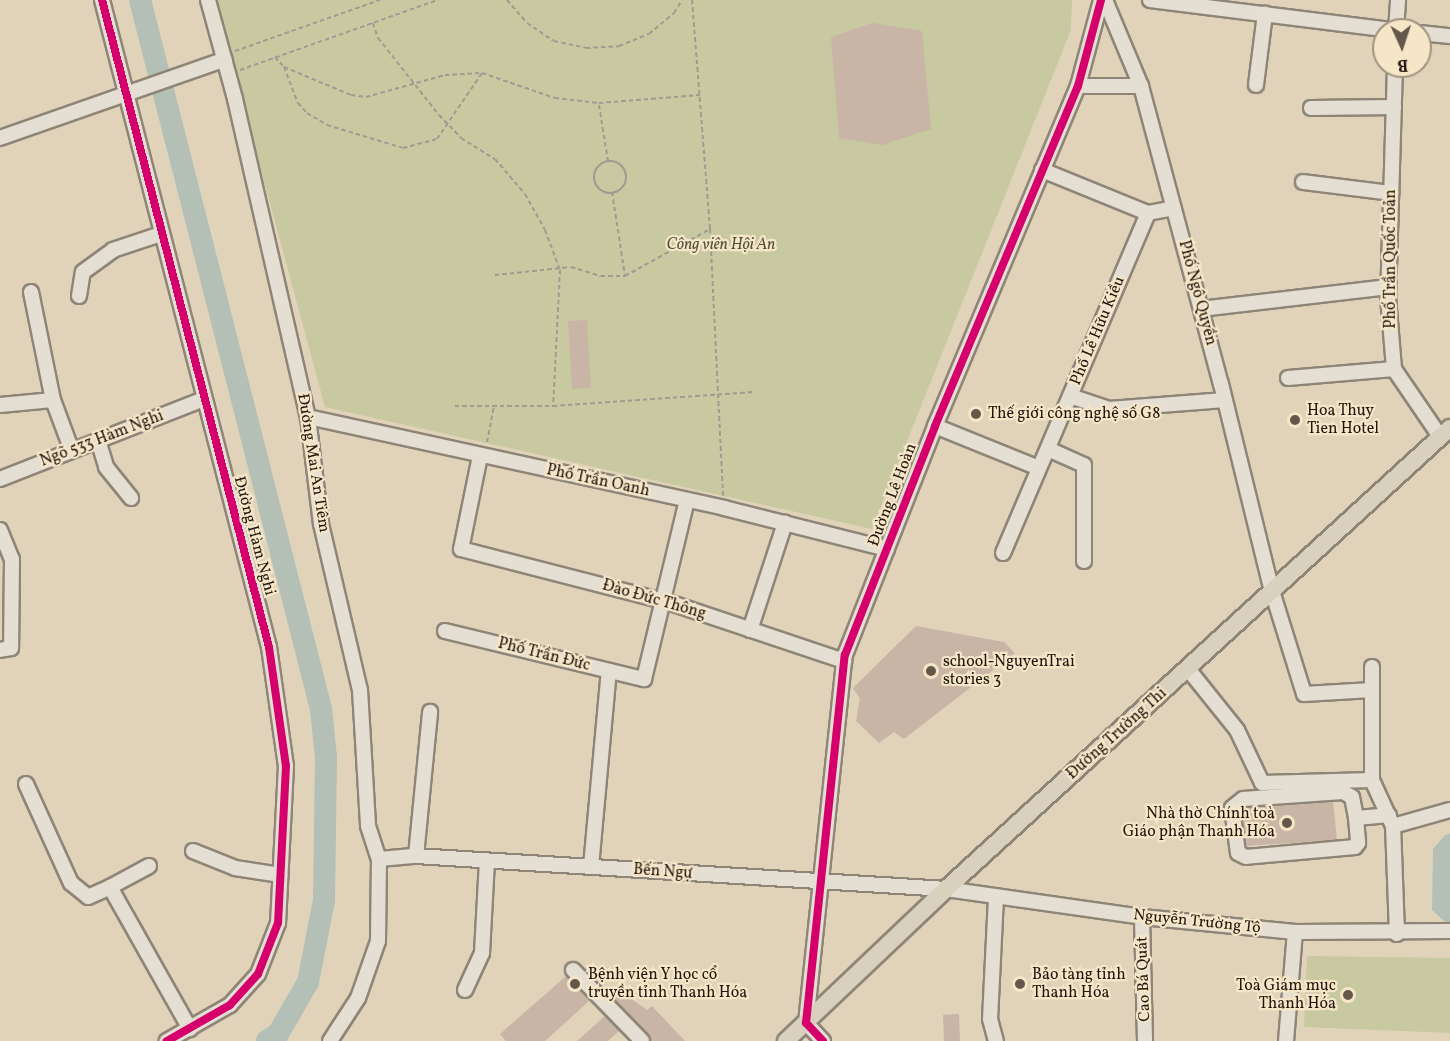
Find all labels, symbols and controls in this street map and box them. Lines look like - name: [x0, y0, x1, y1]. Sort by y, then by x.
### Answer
- north arrow: [1372, 18, 1432, 78]
- text: B: [1397, 53, 1409, 75]
- street label: Phố Trần Quốc Toản: [1381, 189, 1401, 329]
- park label: Công viên Hội An: [667, 235, 775, 255]
- street label: Phố Ngô Quyền: [1174, 238, 1220, 348]
- street label: Phố Lê Hữu Kiều: [1066, 274, 1130, 388]
- street label: Đường Mai An Tiêm: [292, 392, 334, 534]
- place label: Hoa Thuy Tien Hotel: [1307, 401, 1379, 439]
- place label: Thế giới công nghệ số G8: [988, 404, 1160, 424]
- street label: Ngõ 533 Hàm Nghi: [38, 407, 166, 471]
- marker: Thế giới công nghệ số G8: [969, 407, 983, 421]
- marker: Hoa Thuy Tien Hotel: [1288, 413, 1302, 427]
- street label: Đường Lê Hoàn: [865, 441, 921, 549]
- street label: Phố Trần Oanh: [544, 461, 652, 501]
- street label: Đường Hàm Nghi: [229, 474, 279, 598]
- street label: Đào Đức Thông: [600, 576, 708, 624]
- street label: Phố Trần Đức: [496, 634, 592, 676]
- place label: school-NguyenTrai stories 3: [943, 652, 1075, 690]
- marker: school-NguyenTrai stories 3: [924, 664, 938, 678]
- street label: Đường Trường Thi: [1063, 684, 1171, 784]
- place label: Nhà thờ Chính toà Giáo phận Thanh Hóa: [1122, 804, 1275, 842]
- marker: Nhà thờ Chính toà Giáo phận Thanh Hóa: [1280, 816, 1294, 830]
- street label: Bến Ngự: [633, 860, 693, 884]
- street label: Nguyễn Trường Tộ: [1132, 906, 1262, 938]
- street label: Cao Bá Quát: [1133, 936, 1155, 1022]
- place label: Bệnh viện Y học cổ truyền tỉnh Thanh Hóa: [588, 965, 748, 1003]
- place label: Bảo tàng tỉnh Thanh Hóa: [1032, 965, 1126, 1003]
- marker: Bệnh viện Y học cổ truyền tỉnh Thanh Hóa: [566, 975, 584, 993]
- place label: Toà Giám mục Thanh Hóa: [1236, 976, 1336, 1014]
- marker: Bảo tàng tỉnh Thanh Hóa: [1013, 977, 1027, 991]
- marker: Toà Giám mục Thanh Hóa: [1341, 988, 1355, 1002]

